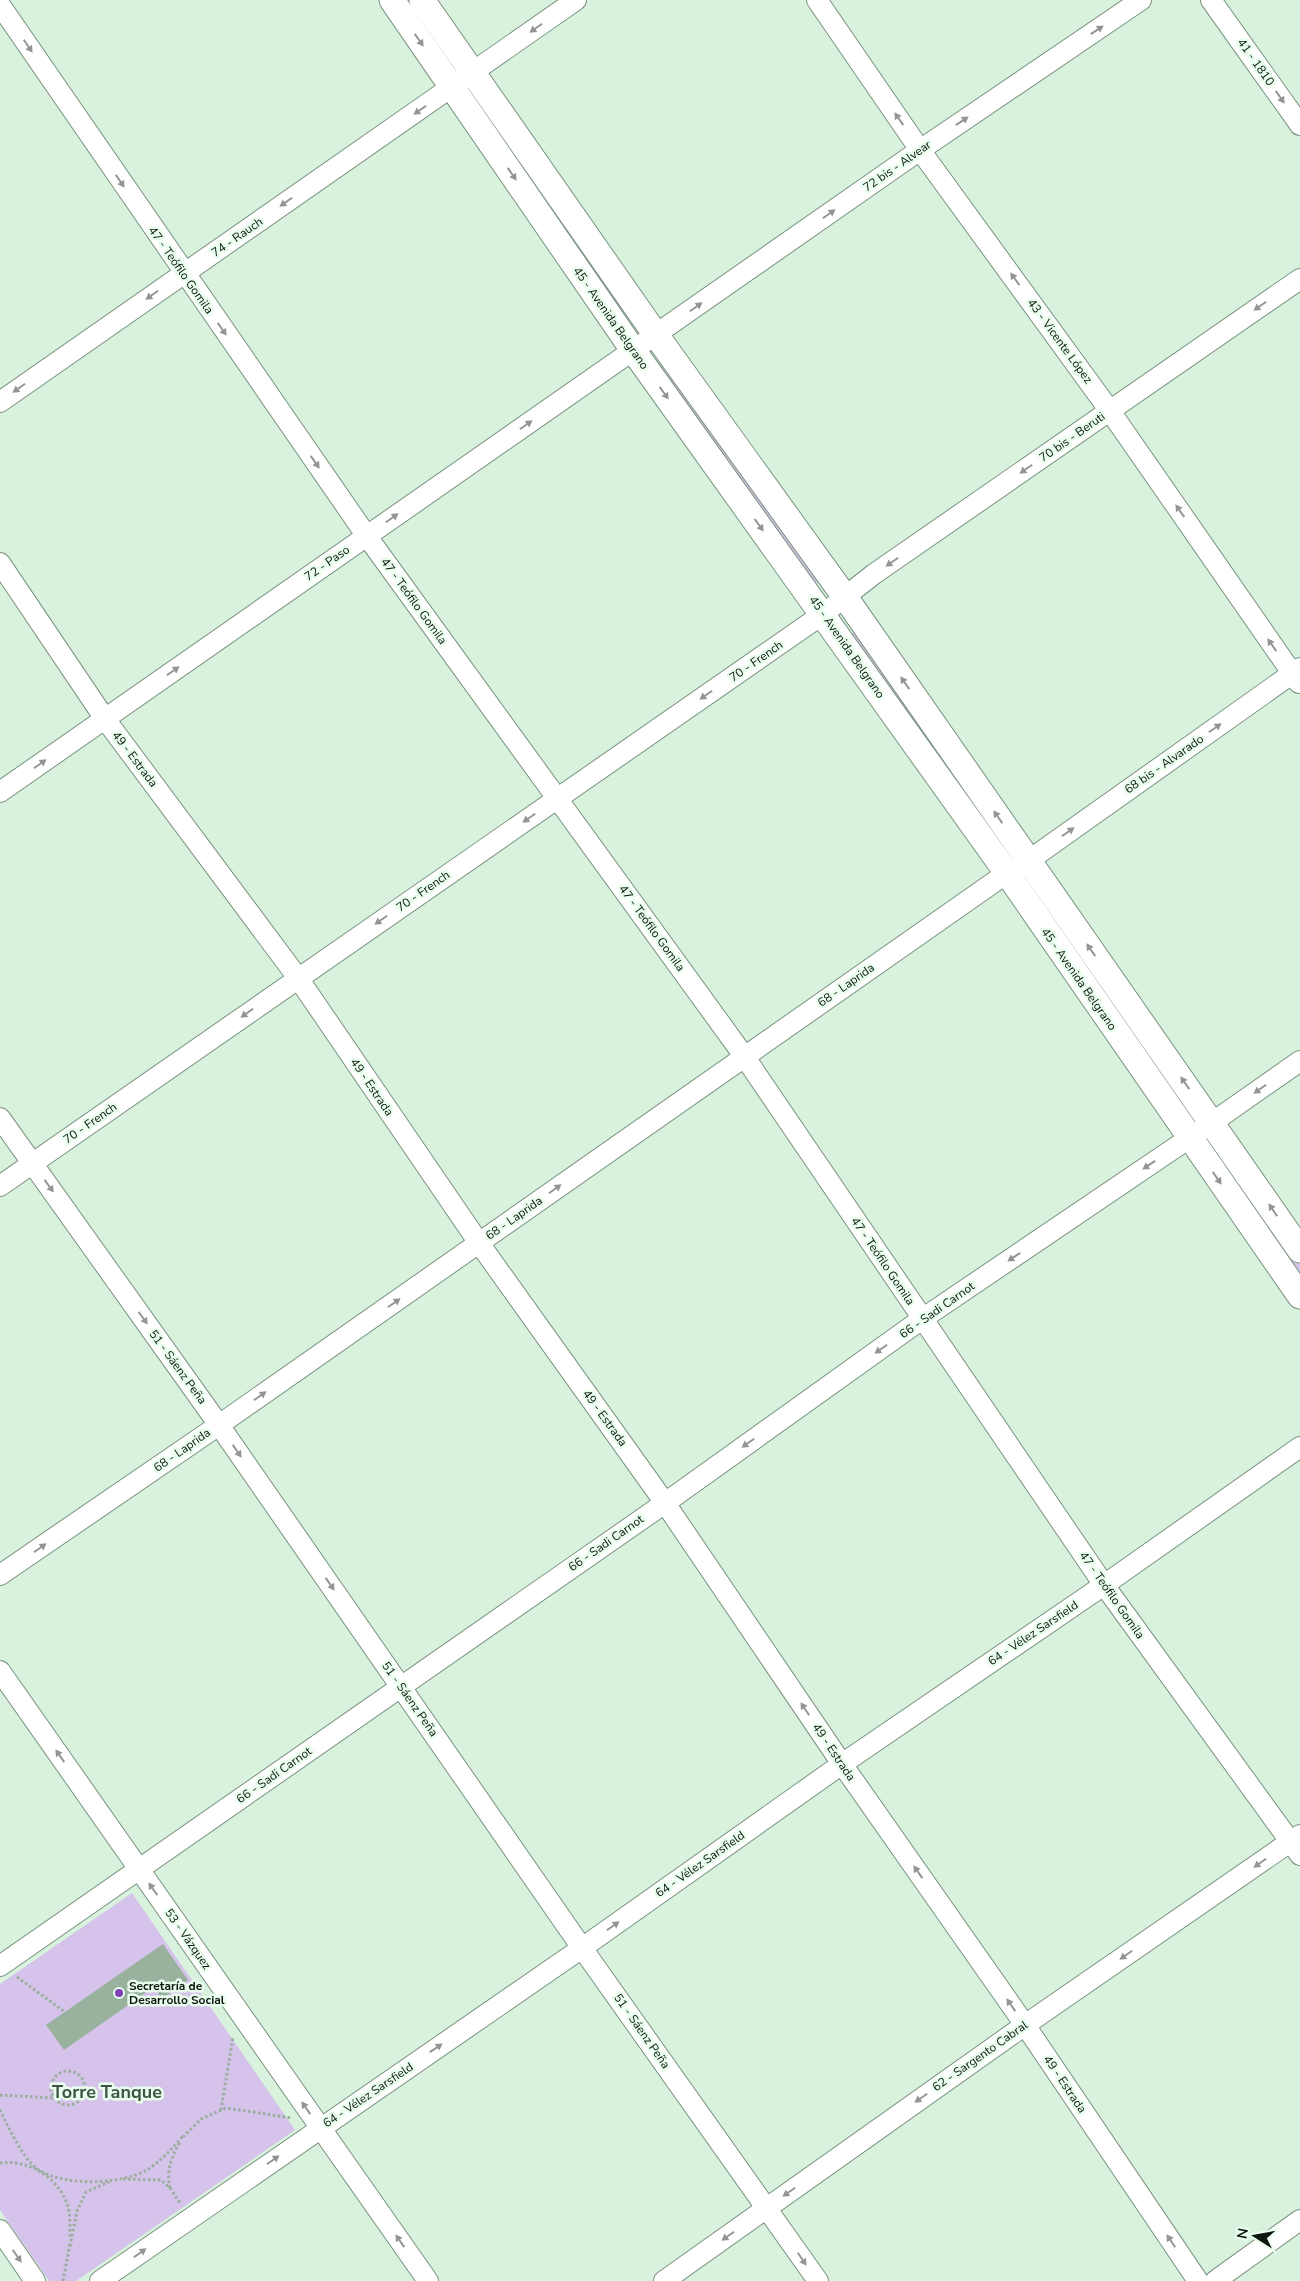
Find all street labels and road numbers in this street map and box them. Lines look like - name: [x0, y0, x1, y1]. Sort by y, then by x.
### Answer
- street label: 41 - 1810: [1234, 35, 1278, 89]
- street label: 72 bis - Alvear: [860, 136, 935, 195]
- street label: 74 - Rauch: [208, 213, 266, 261]
- street label: 47 - Teófilo Gomila: [145, 223, 217, 317]
- street label: 45 - Avenida Belgrano: [570, 264, 653, 373]
- street label: 43 - Vicente López: [1024, 295, 1096, 387]
- street label: 70 bis - Beruti: [1036, 408, 1108, 466]
- street label: 72 - Paso: [301, 541, 353, 584]
- street label: 47 - Teófilo Gomila: [377, 555, 451, 647]
- street label: 45 - Avenida Belgrano: [806, 593, 889, 702]
- street label: 70 - French: [726, 637, 786, 685]
- street label: 49 - Estrada: [109, 728, 161, 790]
- street label: 68 bis - Alvarado: [1121, 731, 1207, 797]
- street label: 70 - French: [393, 867, 453, 915]
- street label: 47 - Teófilo Gomila: [615, 882, 689, 974]
- street label: 45 - Avenida Belgrano: [1038, 925, 1121, 1034]
- street label: 68 - Laprida: [814, 960, 878, 1010]
- street label: 49 - Estrada: [347, 1055, 397, 1119]
- street label: 70 - French: [60, 1099, 120, 1147]
- street label: 68 - Laprida: [482, 1193, 546, 1243]
- street label: 47 - Teófilo Gomila: [847, 1214, 919, 1308]
- street label: 66 - Sadi Carnot: [896, 1278, 978, 1342]
- street label: 51 - Sáenz Peña: [146, 1327, 210, 1407]
- street label: 49 - Estrada: [579, 1386, 631, 1450]
- street label: 68 - Laprida: [150, 1425, 214, 1475]
- street label: 66 - Sadi Carnot: [565, 1511, 647, 1575]
- street label: 47 - Teófilo Gomila: [1076, 1548, 1148, 1642]
- street label: 64 - Vélez Sarsfield: [985, 1597, 1081, 1669]
- street label: 51 - Sáenz Peña: [378, 1658, 442, 1740]
- street label: 49 - Estrada: [809, 1720, 859, 1784]
- street label: 66 - Sadi Carnot: [233, 1743, 315, 1807]
- street label: 64 - Vélez Sarsfield: [652, 1827, 748, 1901]
- street label: 53 - Vázquez: [161, 1905, 215, 1973]
- street label: 51 - Sáenz Peña: [610, 1990, 674, 2072]
- street label: 62 - Sargento Cabral: [929, 2017, 1031, 2095]
- street label: 49 - Estrada: [1040, 2052, 1090, 2116]
- street label: 64 - Vélez Sarsfield: [320, 2059, 416, 2131]

